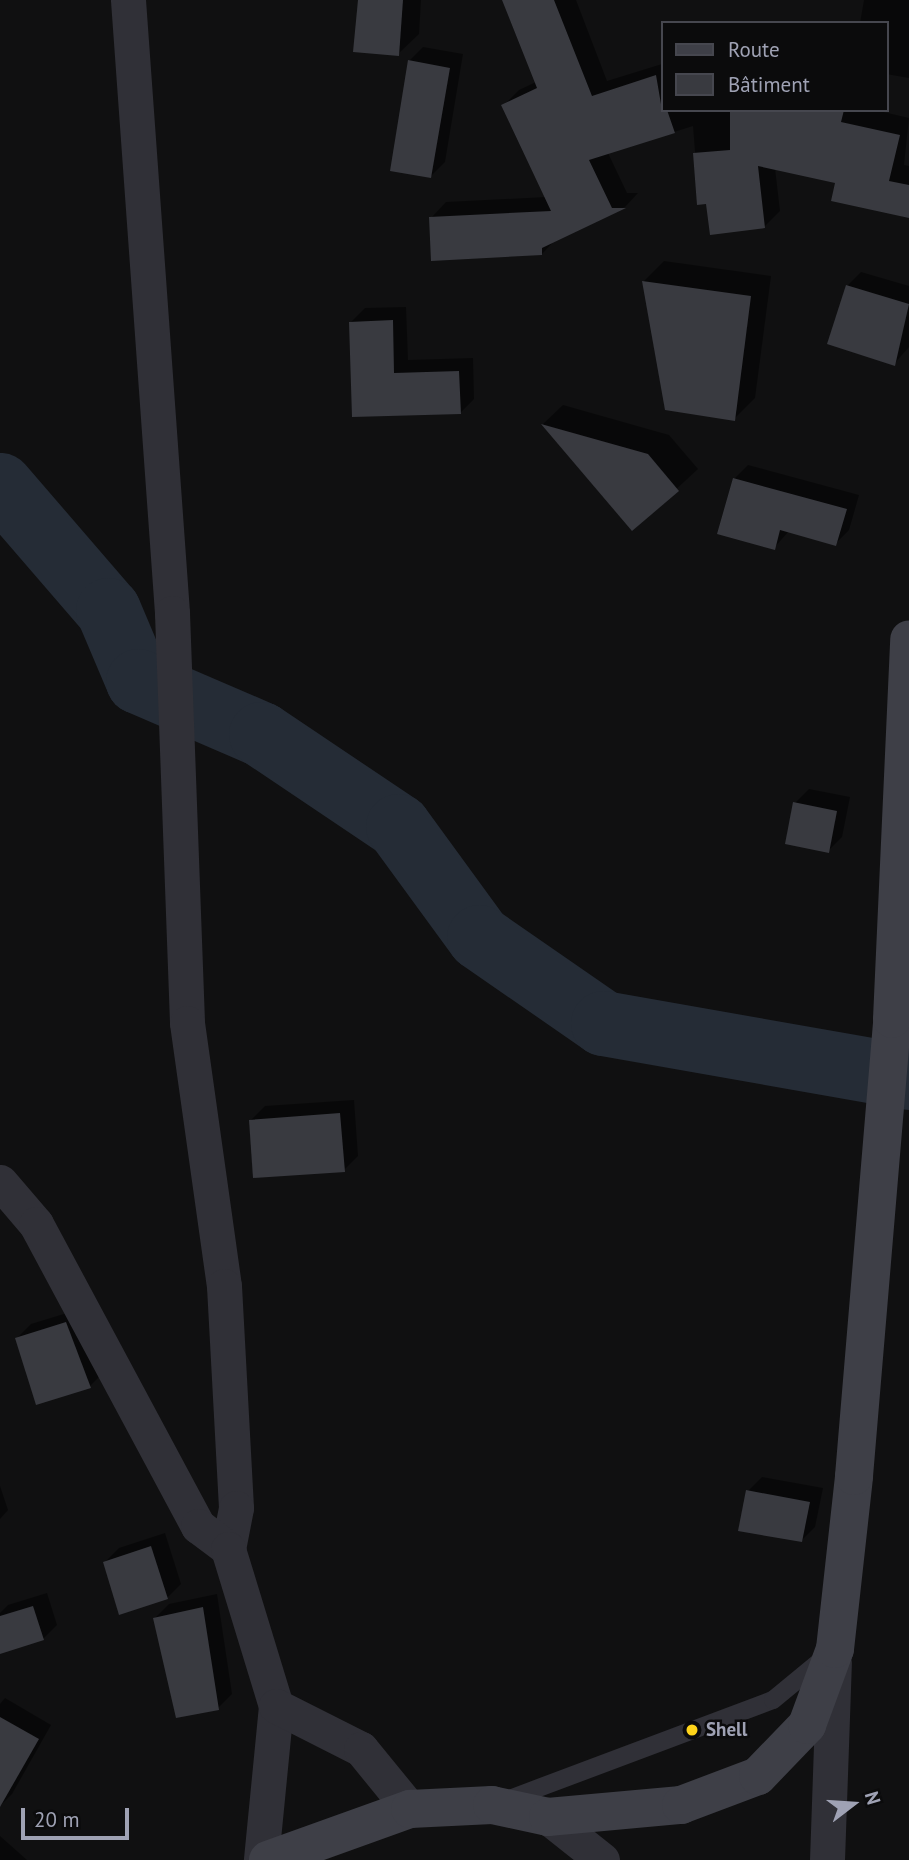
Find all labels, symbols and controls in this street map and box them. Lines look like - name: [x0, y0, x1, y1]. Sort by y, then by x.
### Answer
- legend: [660, 21, 888, 112]
- text: Route: [728, 36, 780, 63]
- text: Bâtiment: [728, 71, 810, 98]
- place label: Shell: [706, 1719, 747, 1741]
- marker: Shell: [684, 1722, 700, 1738]
- north arrow: [818, 1769, 888, 1839]
- text: N: [860, 1788, 886, 1807]
- scale bar: [24, 1794, 133, 1838]
- text: 20 m: [34, 1806, 80, 1833]

